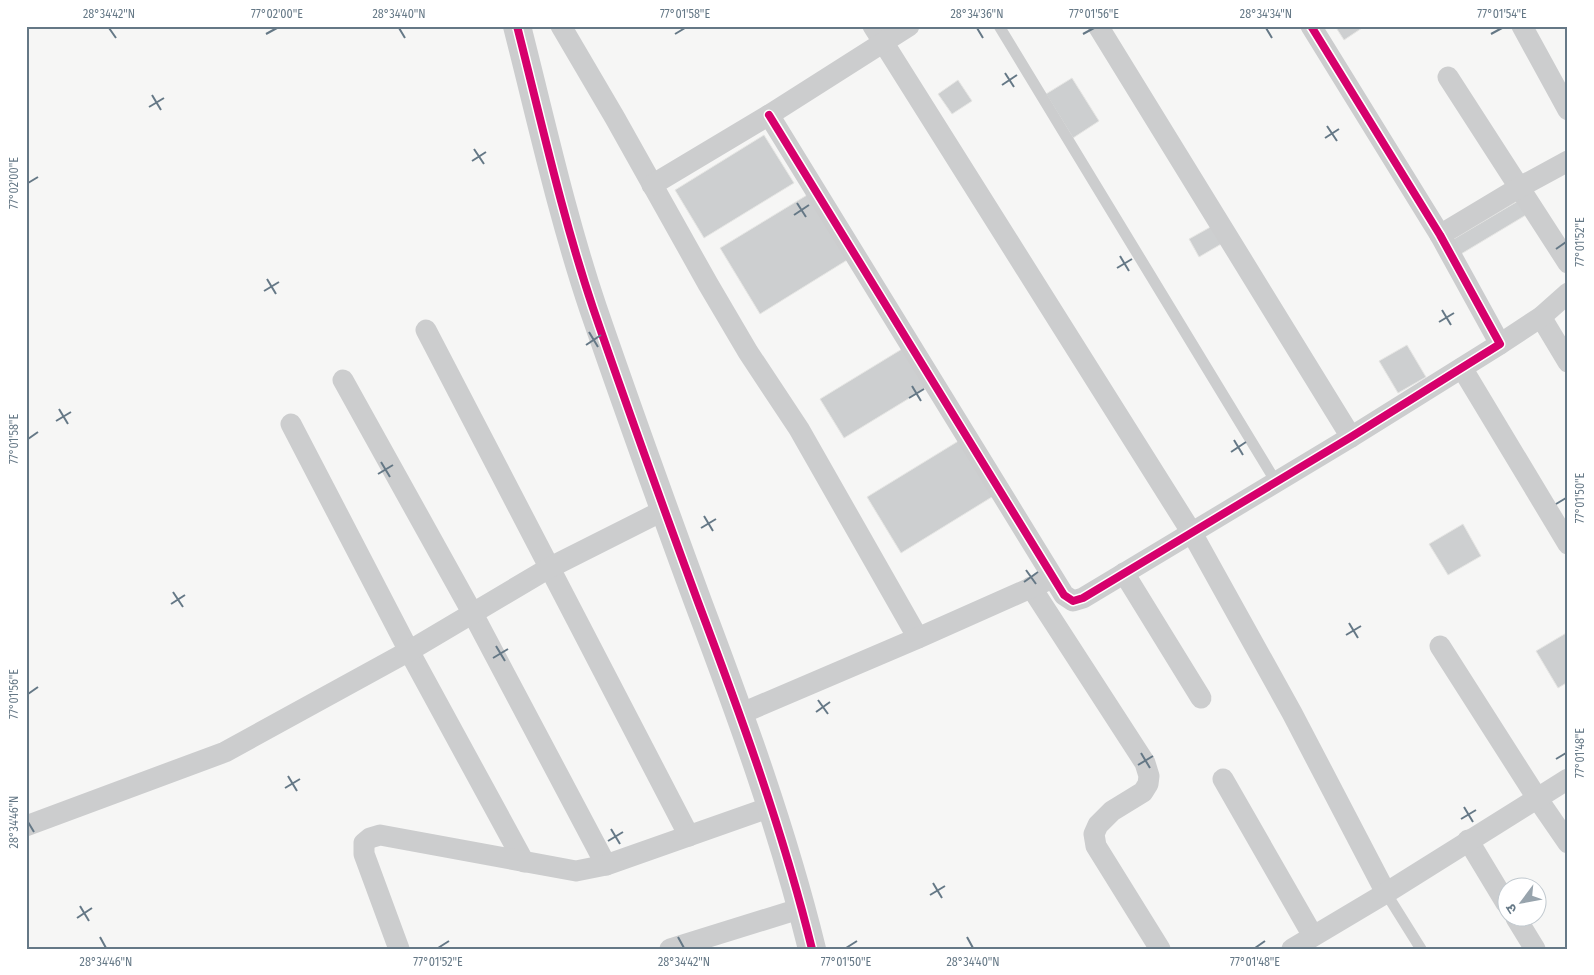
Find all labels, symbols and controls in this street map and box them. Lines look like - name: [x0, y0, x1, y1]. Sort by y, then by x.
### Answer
- text: 28°34'42"N: [83, 7, 135, 21]
- text: 77°02'00"E: [251, 7, 303, 21]
- text: 28°34'40"N: [372, 7, 426, 21]
- text: 77°01'58"E: [660, 7, 710, 21]
- text: 28°34'36"N: [951, 7, 1003, 21]
- text: 77°01'56"E: [1069, 7, 1119, 21]
- text: 28°34'34"N: [1240, 7, 1292, 21]
- text: 77°01'54"E: [1477, 7, 1527, 21]
- text: 77°02'00"E: [7, 157, 21, 209]
- text: 77°01'52"E: [1573, 217, 1587, 267]
- text: 77°01'58"E: [7, 414, 21, 464]
- text: 77°01'50"E: [1573, 472, 1587, 523]
- text: 77°01'56"E: [7, 669, 21, 719]
- text: 77°01'48"E: [1573, 728, 1587, 778]
- text: 28°34'46"N: [7, 796, 21, 848]
- north arrow: [1496, 878, 1546, 928]
- text: उ: [1502, 900, 1521, 917]
- text: 28°34'46"N: [80, 955, 132, 969]
- text: 77°01'52"E: [413, 955, 463, 969]
- text: 28°34'42"N: [658, 955, 710, 969]
- text: 77°01'50"E: [821, 955, 872, 969]
- text: 28°34'40"N: [946, 955, 1000, 969]
- text: 77°01'48"E: [1230, 955, 1280, 969]

